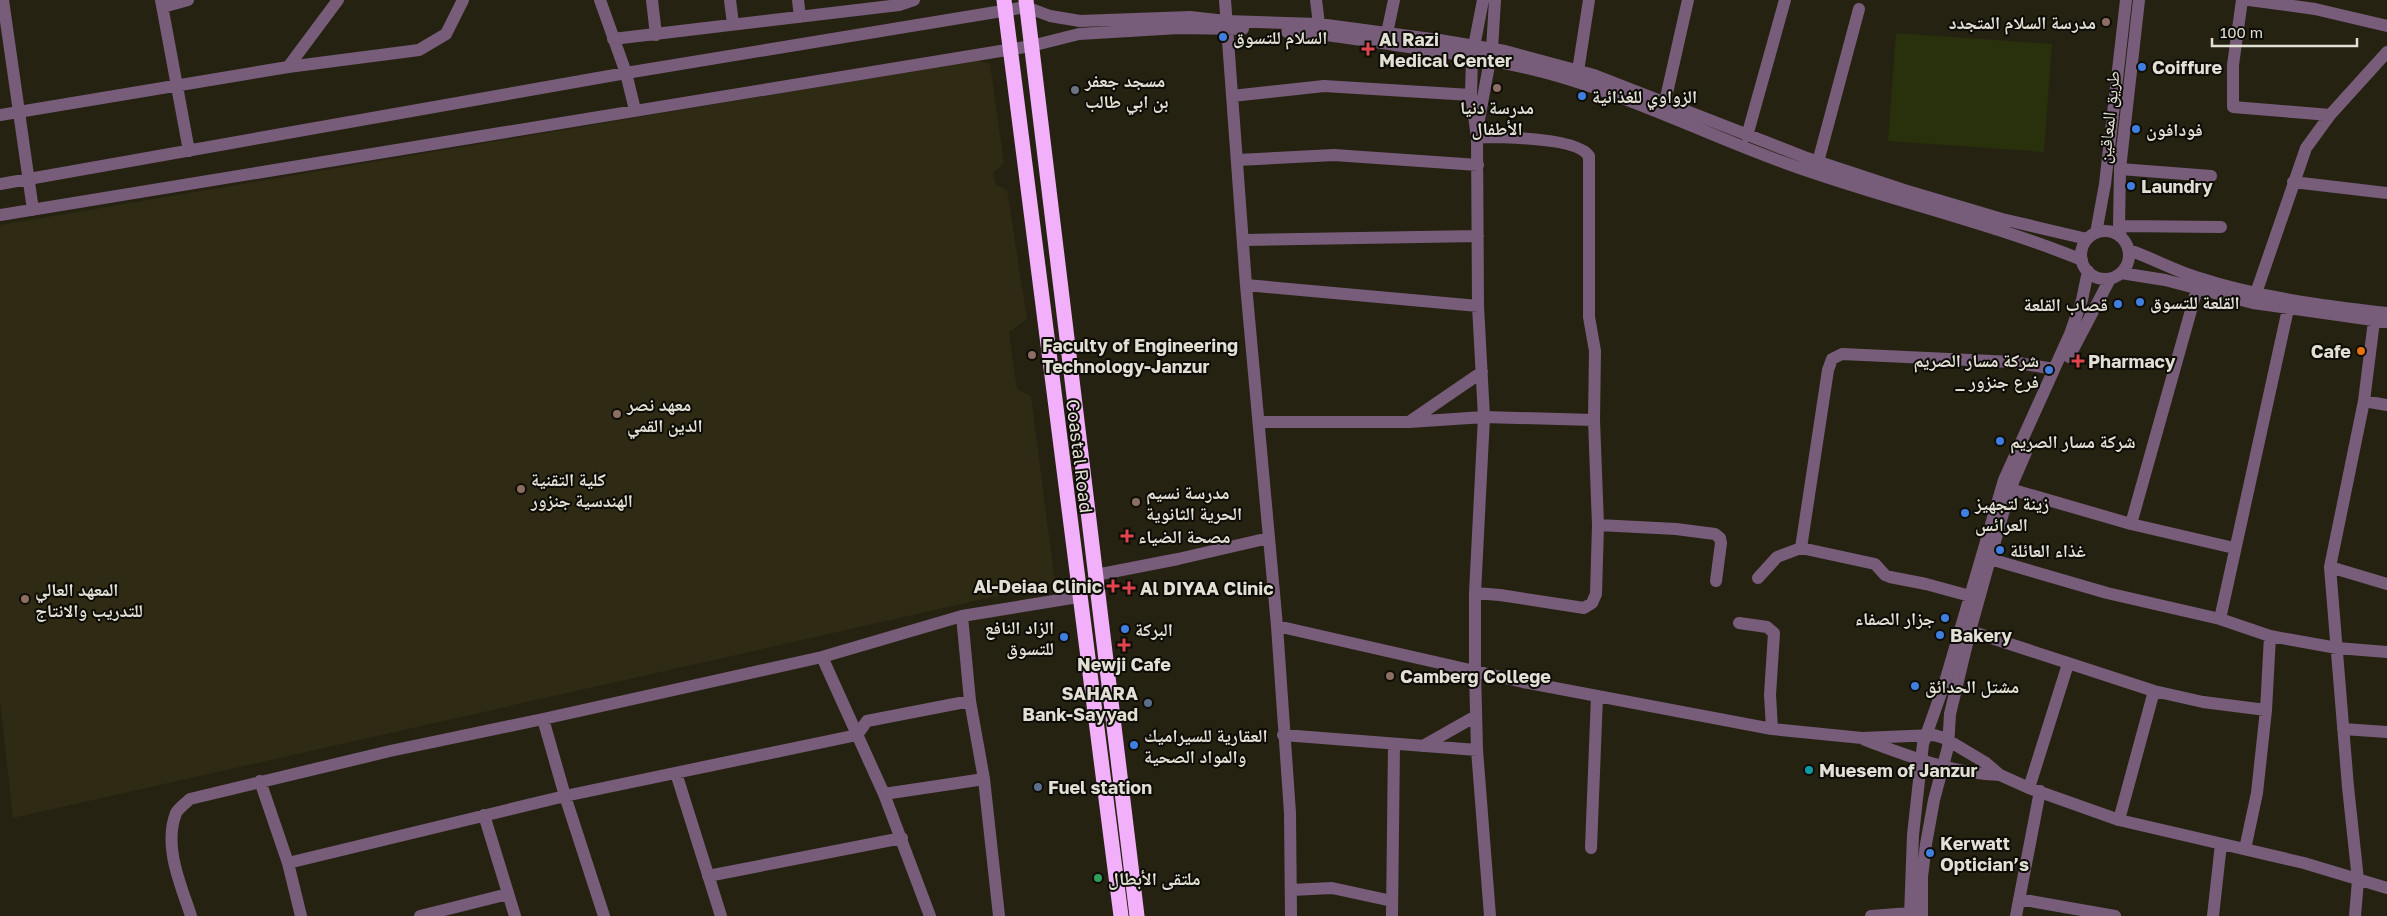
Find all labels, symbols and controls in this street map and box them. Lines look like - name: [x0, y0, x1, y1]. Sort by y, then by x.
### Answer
- place label: مدرسة السلام المتجدد: [1949, 11, 2096, 35]
- scale bar: [2212, 15, 2357, 47]
- marker: مدرسة السلام المتجدد: [2100, 16, 2112, 28]
- text: 100 m: [2220, 23, 2263, 41]
- place label: السلام للتسوق: [1233, 26, 1327, 50]
- place label: Al Razi Medical Center: [1379, 28, 1512, 71]
- marker: السلام للتسوق: [1217, 31, 1229, 43]
- marker: Al Razi Medical Center: [1361, 42, 1375, 56]
- place label: Coiffure: [2152, 56, 2222, 78]
- marker: Coiffure: [2136, 61, 2148, 73]
- place label: مسجد جعفر بن ابي طالب: [1084, 69, 1169, 116]
- street label: طريق المعاقين: [2092, 69, 2125, 165]
- marker: مدرسة دنيا الأطفال: [1491, 82, 1503, 94]
- marker: مسجد جعفر بن ابي طالب: [1069, 84, 1081, 96]
- place label: الزواوي للغذائية: [1592, 85, 1697, 111]
- marker: الزواوي للغذائية: [1576, 90, 1588, 102]
- place label: مدرسة دنيا الأطفال: [1460, 96, 1534, 140]
- place label: فودافون: [2146, 118, 2203, 141]
- marker: فودافون: [2130, 123, 2142, 135]
- place label: Laundry: [2141, 175, 2213, 197]
- marker: Laundry: [2125, 180, 2137, 192]
- place label: القلعة للتسوق: [2150, 291, 2240, 314]
- place label: قصاب القلعة: [2024, 293, 2108, 316]
- marker: القلعة للتسوق: [2134, 296, 2146, 308]
- marker: قصاب القلعة: [2112, 298, 2124, 310]
- place label: Faculty of Engineering Technology-Janzur: [1042, 334, 1238, 377]
- place label: Cafe: [2311, 340, 2351, 362]
- marker: Cafe: [2355, 345, 2367, 357]
- marker: Faculty of Engineering Technology-Janzur: [1026, 349, 1038, 361]
- place label: شركة مسار الصريم _ فرع جنزور: [1913, 349, 2039, 393]
- place label: Pharmacy: [2088, 350, 2176, 372]
- marker: Pharmacy: [2072, 355, 2084, 367]
- marker: شركة مسار الصريم _ فرع جنزور: [2043, 364, 2055, 376]
- place label: معهد نصر الدين القمي: [626, 393, 703, 440]
- street label: Coastal Road: [1062, 398, 1098, 514]
- marker: معهد نصر الدين القمي: [611, 408, 623, 420]
- place label: شركة مسار الصريم: [2010, 430, 2136, 454]
- marker: شركة مسار الصريم: [1994, 435, 2006, 447]
- place label: كلية التقنية الهندسية جنزور: [530, 468, 633, 511]
- place label: مدرسة نسيم الحرية الثانوية: [1146, 481, 1242, 524]
- marker: كلية التقنية الهندسية جنزور: [515, 483, 527, 495]
- place label: زينة لتجهيز العرائس: [1974, 492, 2049, 536]
- marker: مدرسة نسيم الحرية الثانوية: [1130, 496, 1142, 508]
- marker: زينة لتجهيز العرائس: [1959, 507, 1971, 519]
- place label: مصحة الضياء: [1138, 525, 1231, 547]
- marker: مصحة الضياء: [1120, 529, 1134, 543]
- place label: غذاء العائلة: [2010, 539, 2086, 561]
- marker: غذاء العائلة: [1994, 544, 2006, 556]
- place label: Al-Deiaa Clinic: [973, 575, 1102, 597]
- place label: Al DIYAA Clinic: [1140, 577, 1274, 599]
- place label: المعهد العالي للتدريب والانتاج: [35, 578, 143, 622]
- marker: Al-Deiaa Clinic: [1106, 579, 1120, 593]
- marker: Al DIYAA Clinic: [1122, 581, 1136, 595]
- marker: المعهد العالي للتدريب والانتاج: [19, 593, 31, 605]
- place label: جزار الصفاء: [1855, 607, 1935, 629]
- marker: جزار الصفاء: [1939, 612, 1951, 624]
- place label: الزاد النافع للتسوق: [985, 616, 1054, 660]
- place label: البركة: [1135, 618, 1173, 641]
- marker: البركة: [1119, 623, 1131, 635]
- place label: Bakery: [1950, 624, 2012, 646]
- marker: Bakery: [1934, 629, 1946, 641]
- marker: الزاد النافع للتسوق: [1058, 631, 1070, 643]
- marker: Newji Cafe: [1118, 639, 1130, 651]
- place label: Newji Cafe: [1077, 653, 1171, 675]
- place label: Camberg College: [1400, 665, 1551, 687]
- marker: Camberg College: [1384, 670, 1396, 682]
- place label: مشتل الحدائق: [1925, 675, 2019, 698]
- marker: مشتل الحدائق: [1909, 680, 1921, 692]
- place label: SAHARA Bank-Sayyad: [1022, 682, 1138, 725]
- marker: SAHARA Bank-Sayyad: [1142, 697, 1154, 709]
- place label: العقارية للسيراميك والمواد الصحية: [1144, 724, 1268, 767]
- marker: العقارية للسيراميك والمواد الصحية: [1128, 739, 1140, 751]
- place label: Muesem of Janzur: [1819, 759, 1978, 781]
- marker: Muesem of Janzur: [1803, 764, 1815, 776]
- place label: Fuel station: [1048, 776, 1152, 798]
- marker: Fuel station: [1032, 781, 1044, 793]
- place label: Kerwatt Optician’s: [1940, 832, 2029, 875]
- marker: Kerwatt Optician’s: [1924, 847, 1936, 859]
- place label: ملتقى الأبطال: [1108, 867, 1201, 890]
- marker: ملتقى الأبطال: [1092, 872, 1104, 884]

